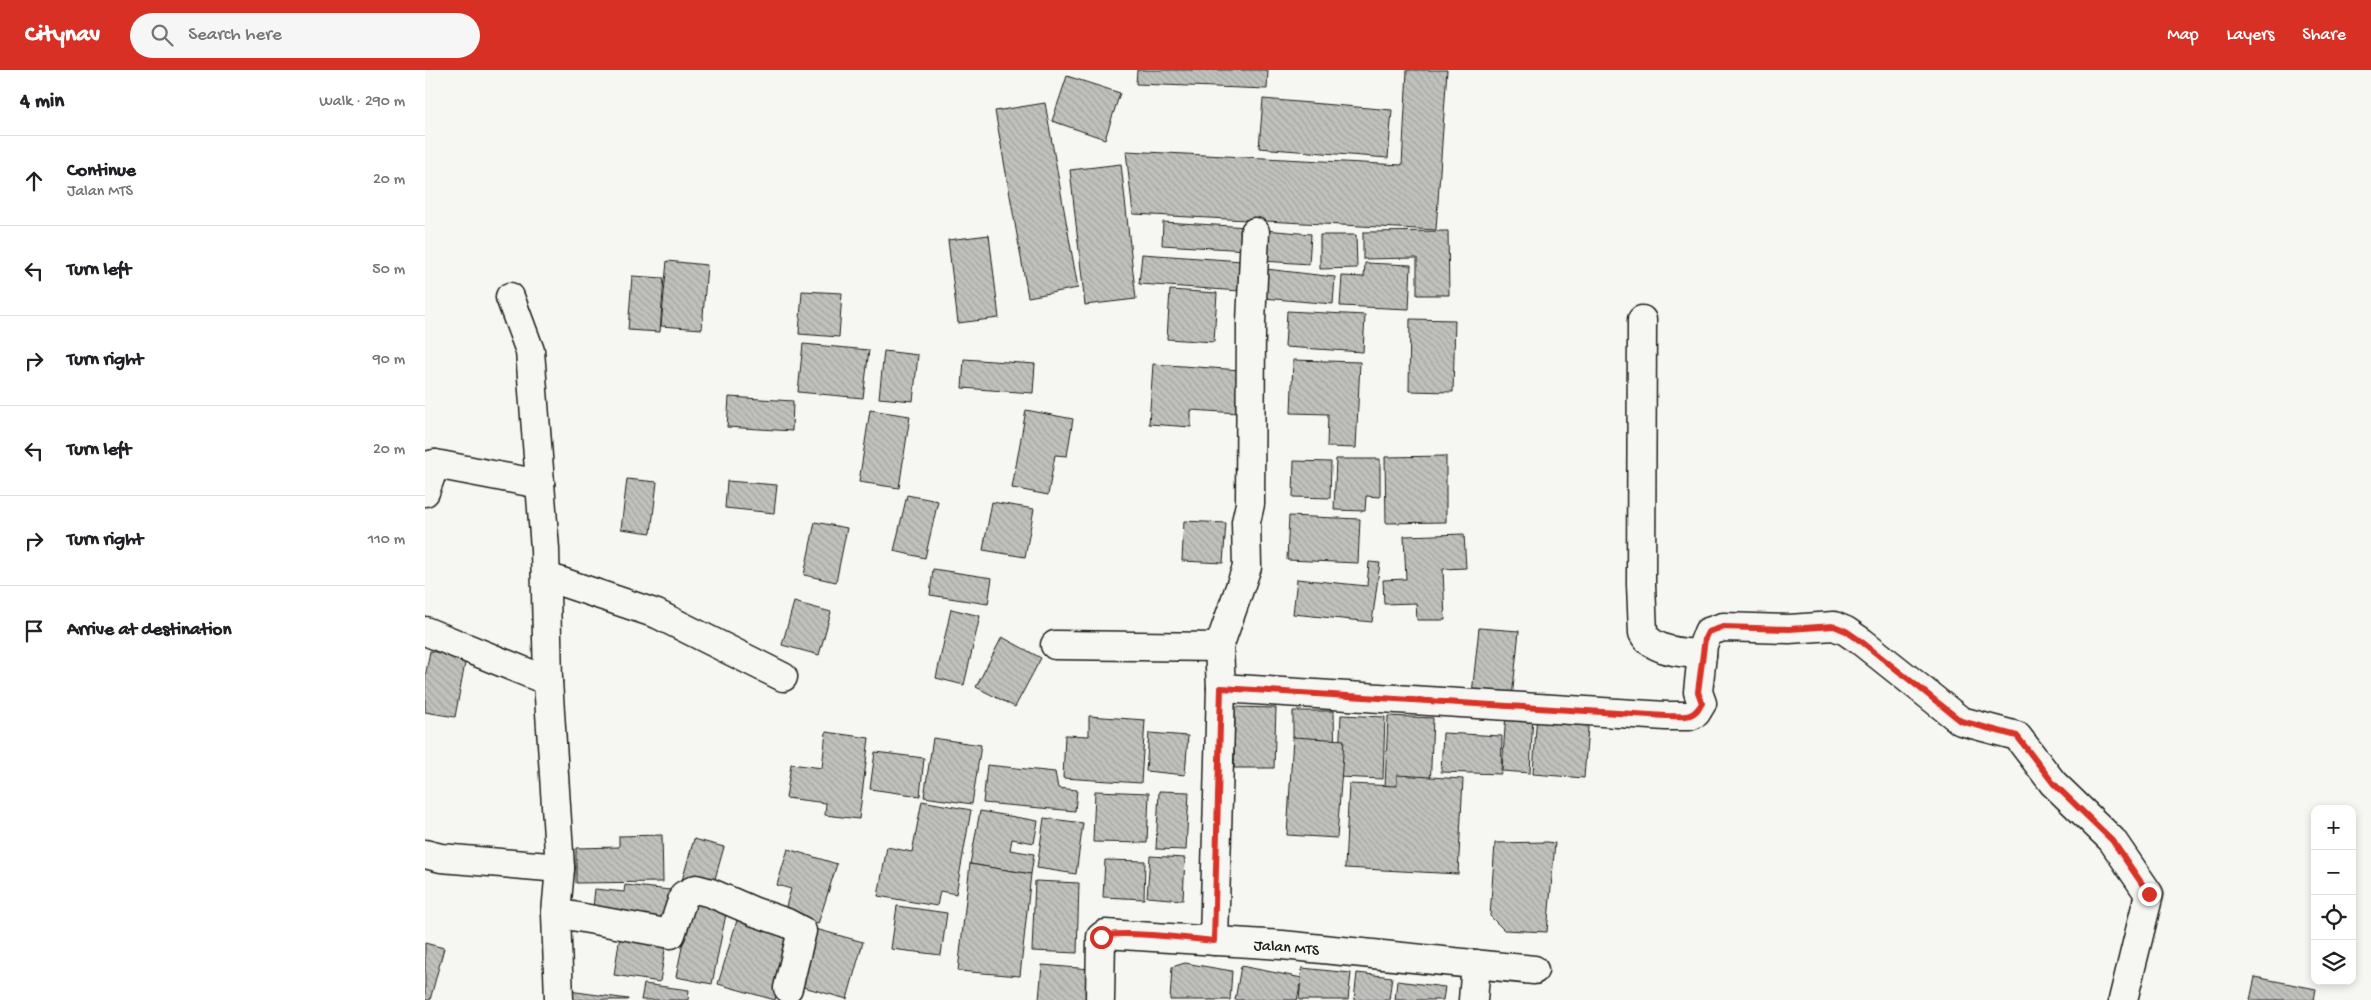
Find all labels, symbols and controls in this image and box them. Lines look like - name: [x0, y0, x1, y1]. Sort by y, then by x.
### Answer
- search box: [130, 13, 480, 58]
- text: Citynav: [25, 21, 100, 50]
- icon: search: [148, 21, 176, 49]
- text: Search here: [188, 24, 282, 47]
- text: Map: [2167, 25, 2199, 46]
- text: Layers: [2227, 25, 2274, 46]
- text: Share: [2302, 25, 2346, 46]
- text: 4 min: [20, 90, 64, 115]
- text: Walk · 290 m: [319, 93, 405, 112]
- text: Continue: [67, 160, 136, 183]
- icon: ahead: [20, 167, 48, 195]
- text: 20 m: [373, 171, 405, 190]
- text: Jalan MTS: [67, 183, 133, 202]
- icon: left: [20, 257, 48, 285]
- text: Turn left: [67, 259, 131, 282]
- text: 50 m: [372, 261, 405, 280]
- icon: right: [20, 347, 48, 375]
- text: Turn right: [67, 349, 143, 372]
- text: 90 m: [373, 351, 405, 370]
- icon: left: [20, 437, 48, 465]
- text: Turn left: [67, 439, 131, 462]
- text: 20 m: [373, 441, 405, 460]
- icon: right: [20, 527, 48, 555]
- text: Turn right: [67, 529, 143, 552]
- text: 110 m: [368, 531, 405, 550]
- icon: arrive: [20, 617, 48, 645]
- text: Arrive at destination: [67, 619, 231, 642]
- map controls: [2311, 805, 2356, 985]
- button: +: [2311, 805, 2356, 850]
- button: −: [2311, 850, 2356, 895]
- route end: [2138, 883, 2161, 906]
- button: locate: [2311, 895, 2356, 940]
- route start: [1090, 926, 1113, 949]
- street label: Jalan MTS: [1253, 937, 1321, 962]
- button: layers: [2311, 940, 2356, 985]

